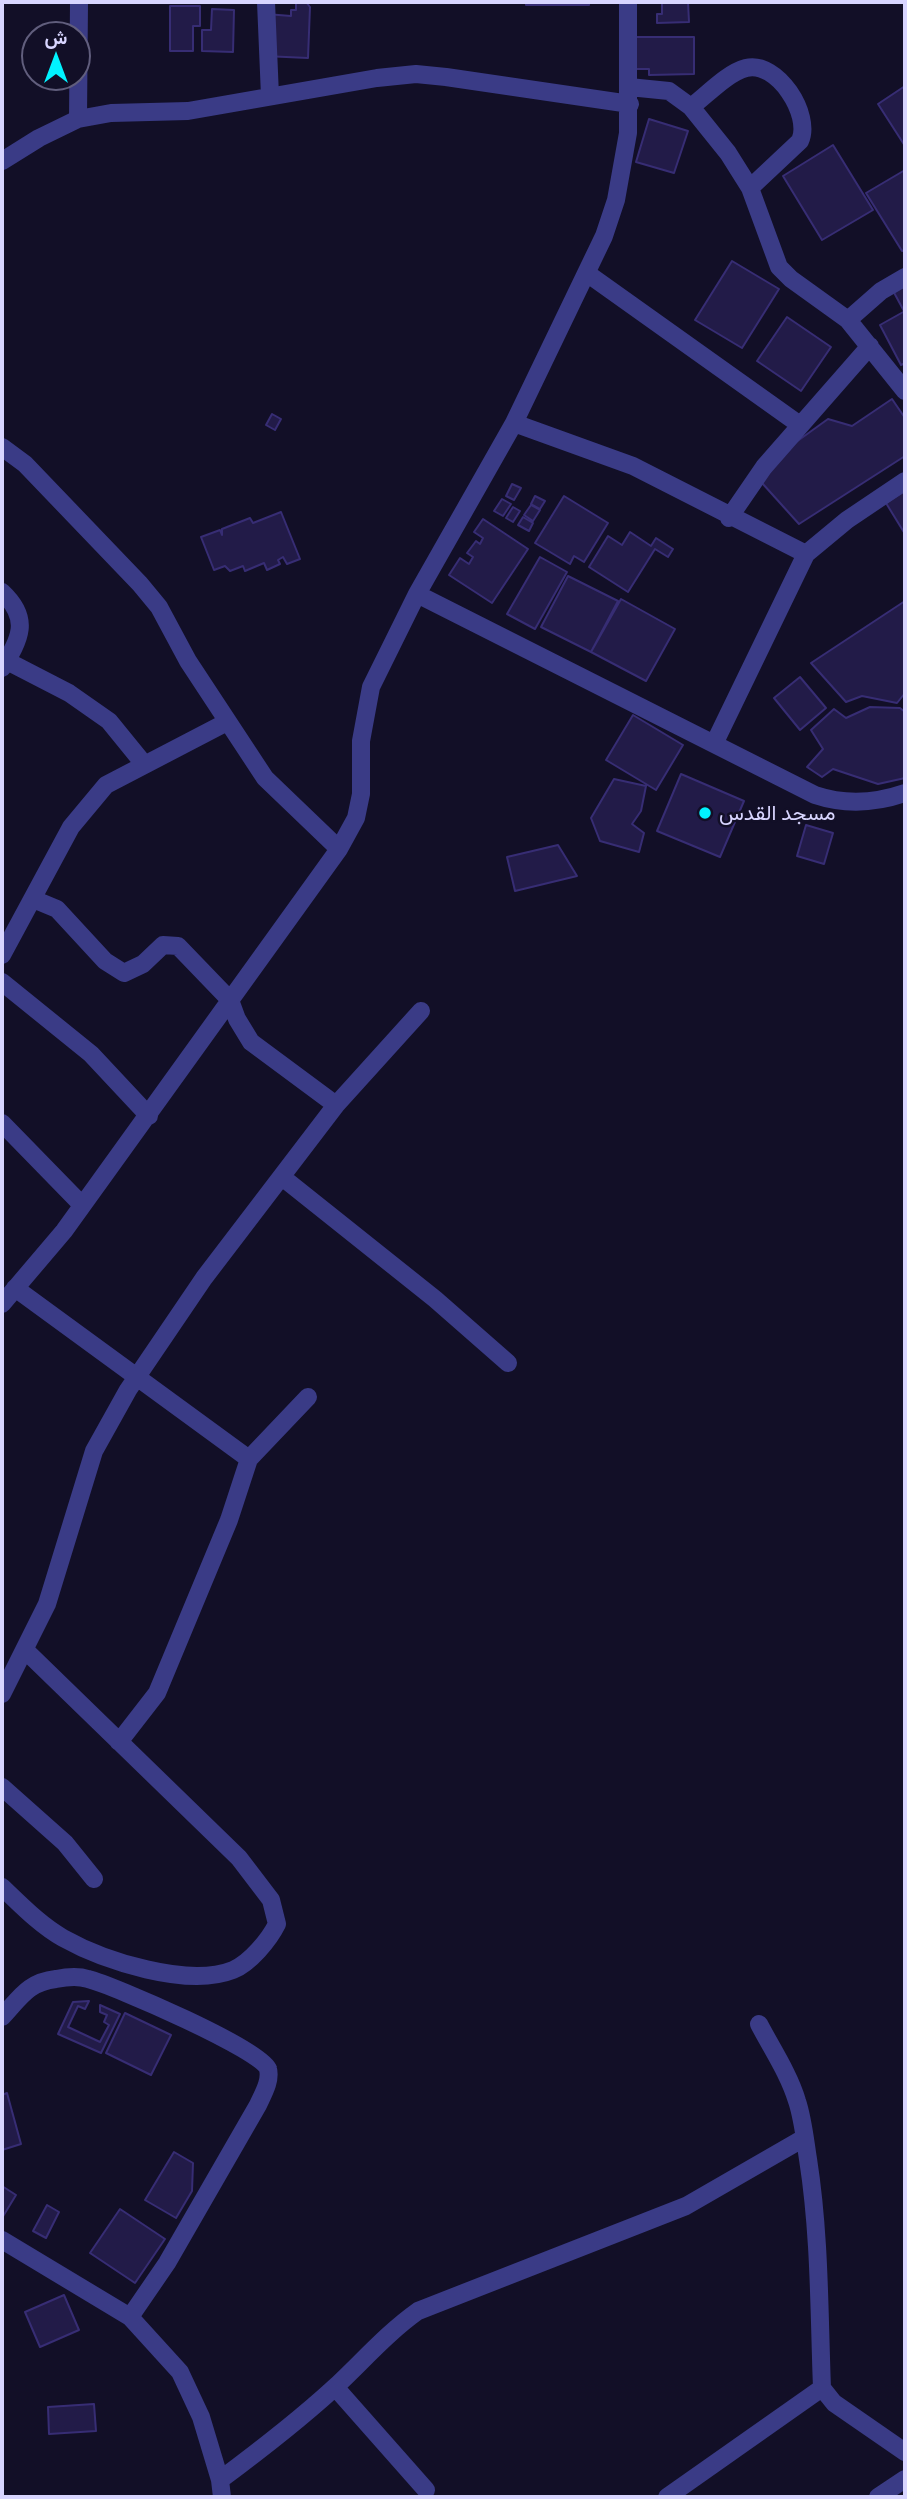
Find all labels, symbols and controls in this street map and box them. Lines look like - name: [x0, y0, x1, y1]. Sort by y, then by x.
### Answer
- north arrow: [21, 21, 91, 91]
- text: ش: [45, 26, 67, 48]
- place label: مسجد القدس: [719, 800, 836, 826]
- marker: مسجد القدس: [697, 805, 713, 821]

